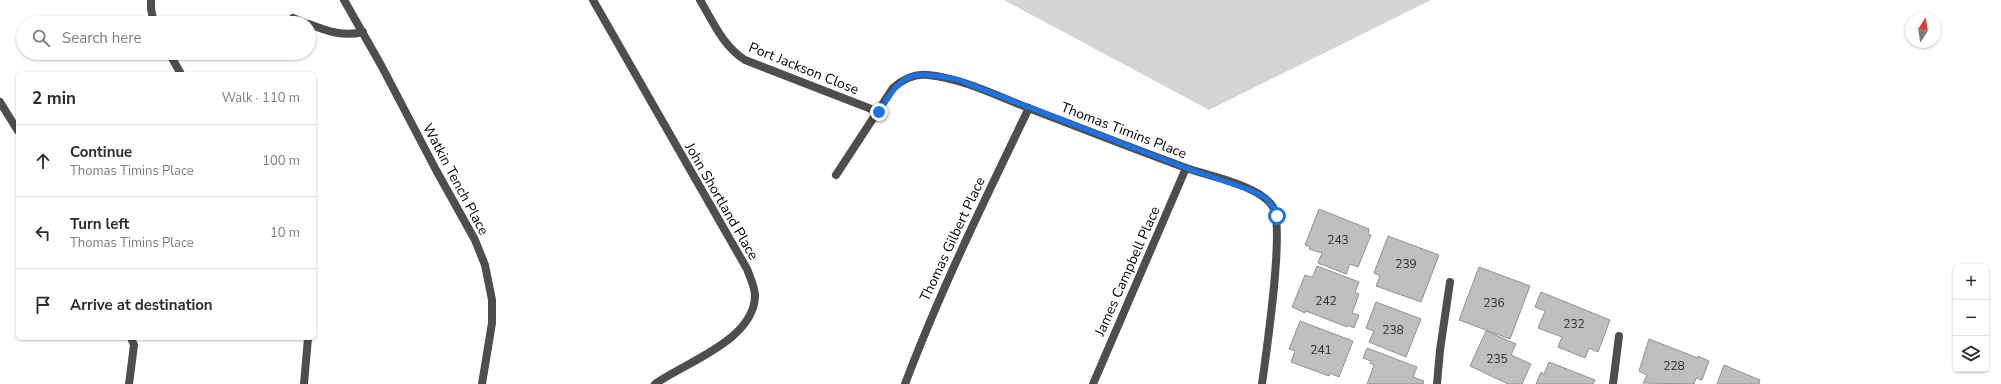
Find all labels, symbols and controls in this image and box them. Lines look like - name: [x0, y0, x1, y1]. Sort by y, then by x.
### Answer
- north arrow: [1905, 12, 1941, 48]
- search box: [16, 16, 316, 60]
- icon: search: [30, 27, 52, 49]
- text: Search here: [62, 28, 142, 48]
- street label: Port Jackson Close: [746, 38, 862, 99]
- text: 2 min: [32, 87, 76, 110]
- text: Walk · 110 m: [222, 89, 300, 107]
- street label: Thomas Timins Place: [1058, 98, 1189, 163]
- route end: [870, 103, 888, 121]
- street label: Watkin Tench Place: [418, 120, 493, 238]
- street label: John Shortland Place: [680, 138, 763, 263]
- text: Continue: [70, 142, 132, 162]
- icon: ahead: [32, 150, 54, 172]
- text: 100 m: [262, 152, 300, 170]
- text: Thomas Timins Place: [70, 162, 194, 180]
- street label: Thomas Gilbert Place: [915, 174, 990, 304]
- street label: James Campbell Place: [1090, 203, 1165, 340]
- route start: [1268, 207, 1286, 225]
- text: Turn left: [70, 214, 129, 234]
- icon: left: [32, 222, 54, 244]
- text: 10 m: [270, 224, 300, 242]
- house number: 243: [1327, 232, 1349, 248]
- text: Thomas Timins Place: [70, 234, 194, 252]
- house number: 239: [1395, 256, 1417, 272]
- map controls: [1953, 264, 1989, 372]
- button: +: [1953, 264, 1989, 300]
- house number: 242: [1315, 293, 1337, 309]
- icon: arrive: [32, 294, 54, 316]
- text: Arrive at destination: [70, 295, 213, 315]
- house number: 236: [1483, 295, 1505, 311]
- button: −: [1953, 300, 1989, 336]
- house number: 232: [1563, 316, 1585, 332]
- house number: 238: [1382, 322, 1404, 338]
- button: layers: [1953, 336, 1989, 372]
- house number: 241: [1310, 342, 1332, 358]
- house number: 235: [1486, 351, 1508, 367]
- house number: 228: [1663, 358, 1685, 374]

